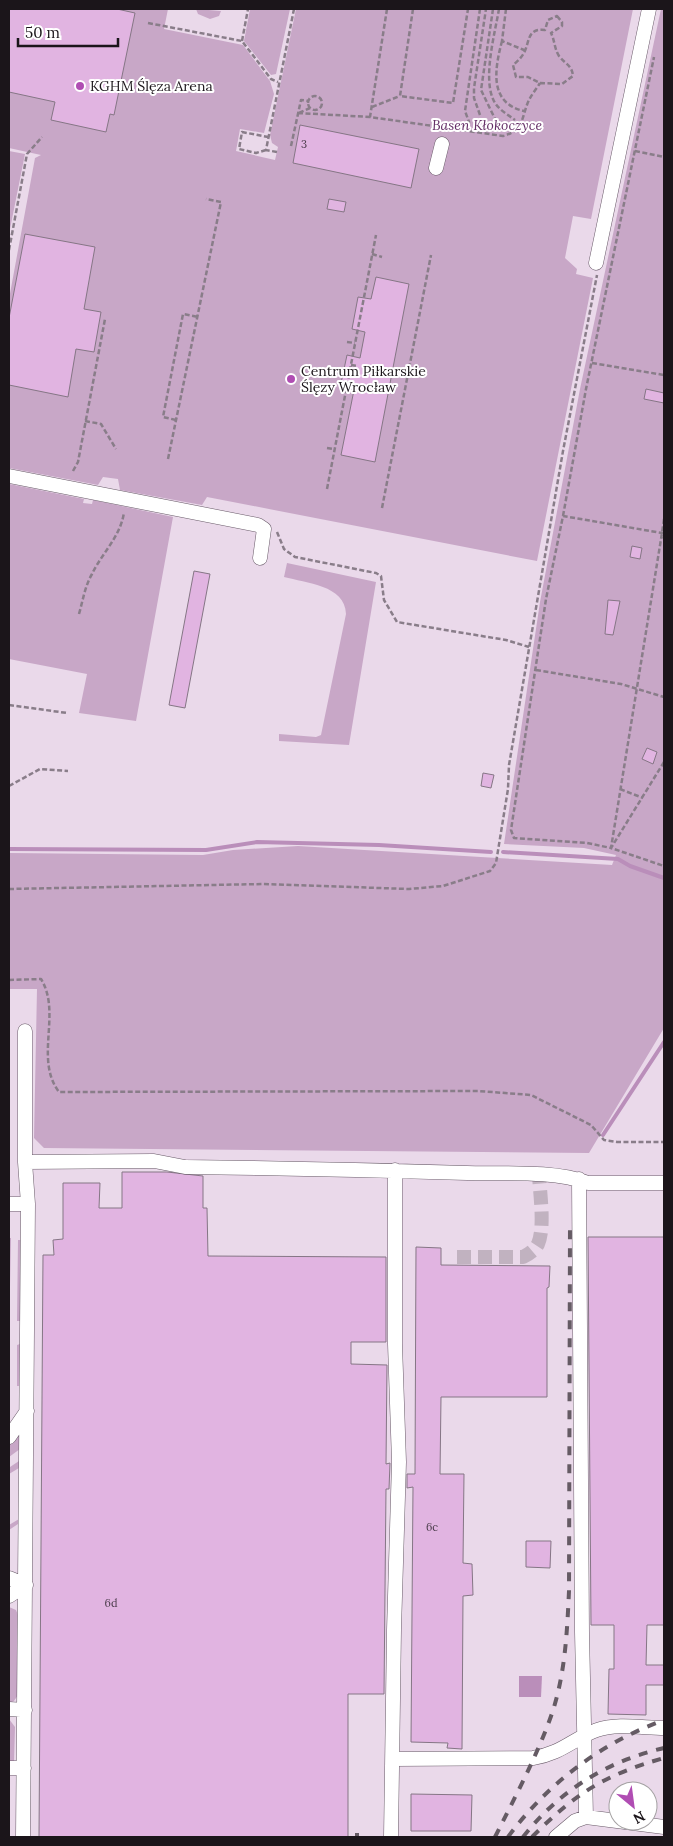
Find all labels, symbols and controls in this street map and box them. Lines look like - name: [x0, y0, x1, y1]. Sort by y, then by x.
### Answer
- scale bar: [18, 15, 118, 47]
- text: 50 m: [25, 23, 60, 42]
- place label: KGHM Ślęza Arena: [90, 77, 213, 95]
- marker: KGHM Ślęza Arena: [74, 80, 86, 92]
- park label: Basen Kłokoczyce: [432, 116, 542, 134]
- house number: 3: [301, 137, 307, 151]
- place label: Centrum Piłkarskie Ślęzy Wrocław: [301, 362, 426, 396]
- marker: Centrum Piłkarskie Ślęzy Wrocław: [285, 373, 297, 385]
- house number: 6c: [426, 1520, 438, 1534]
- house number: 6d: [105, 1596, 118, 1610]
- north arrow: [608, 1781, 658, 1831]
- text: N: [630, 1807, 648, 1828]

